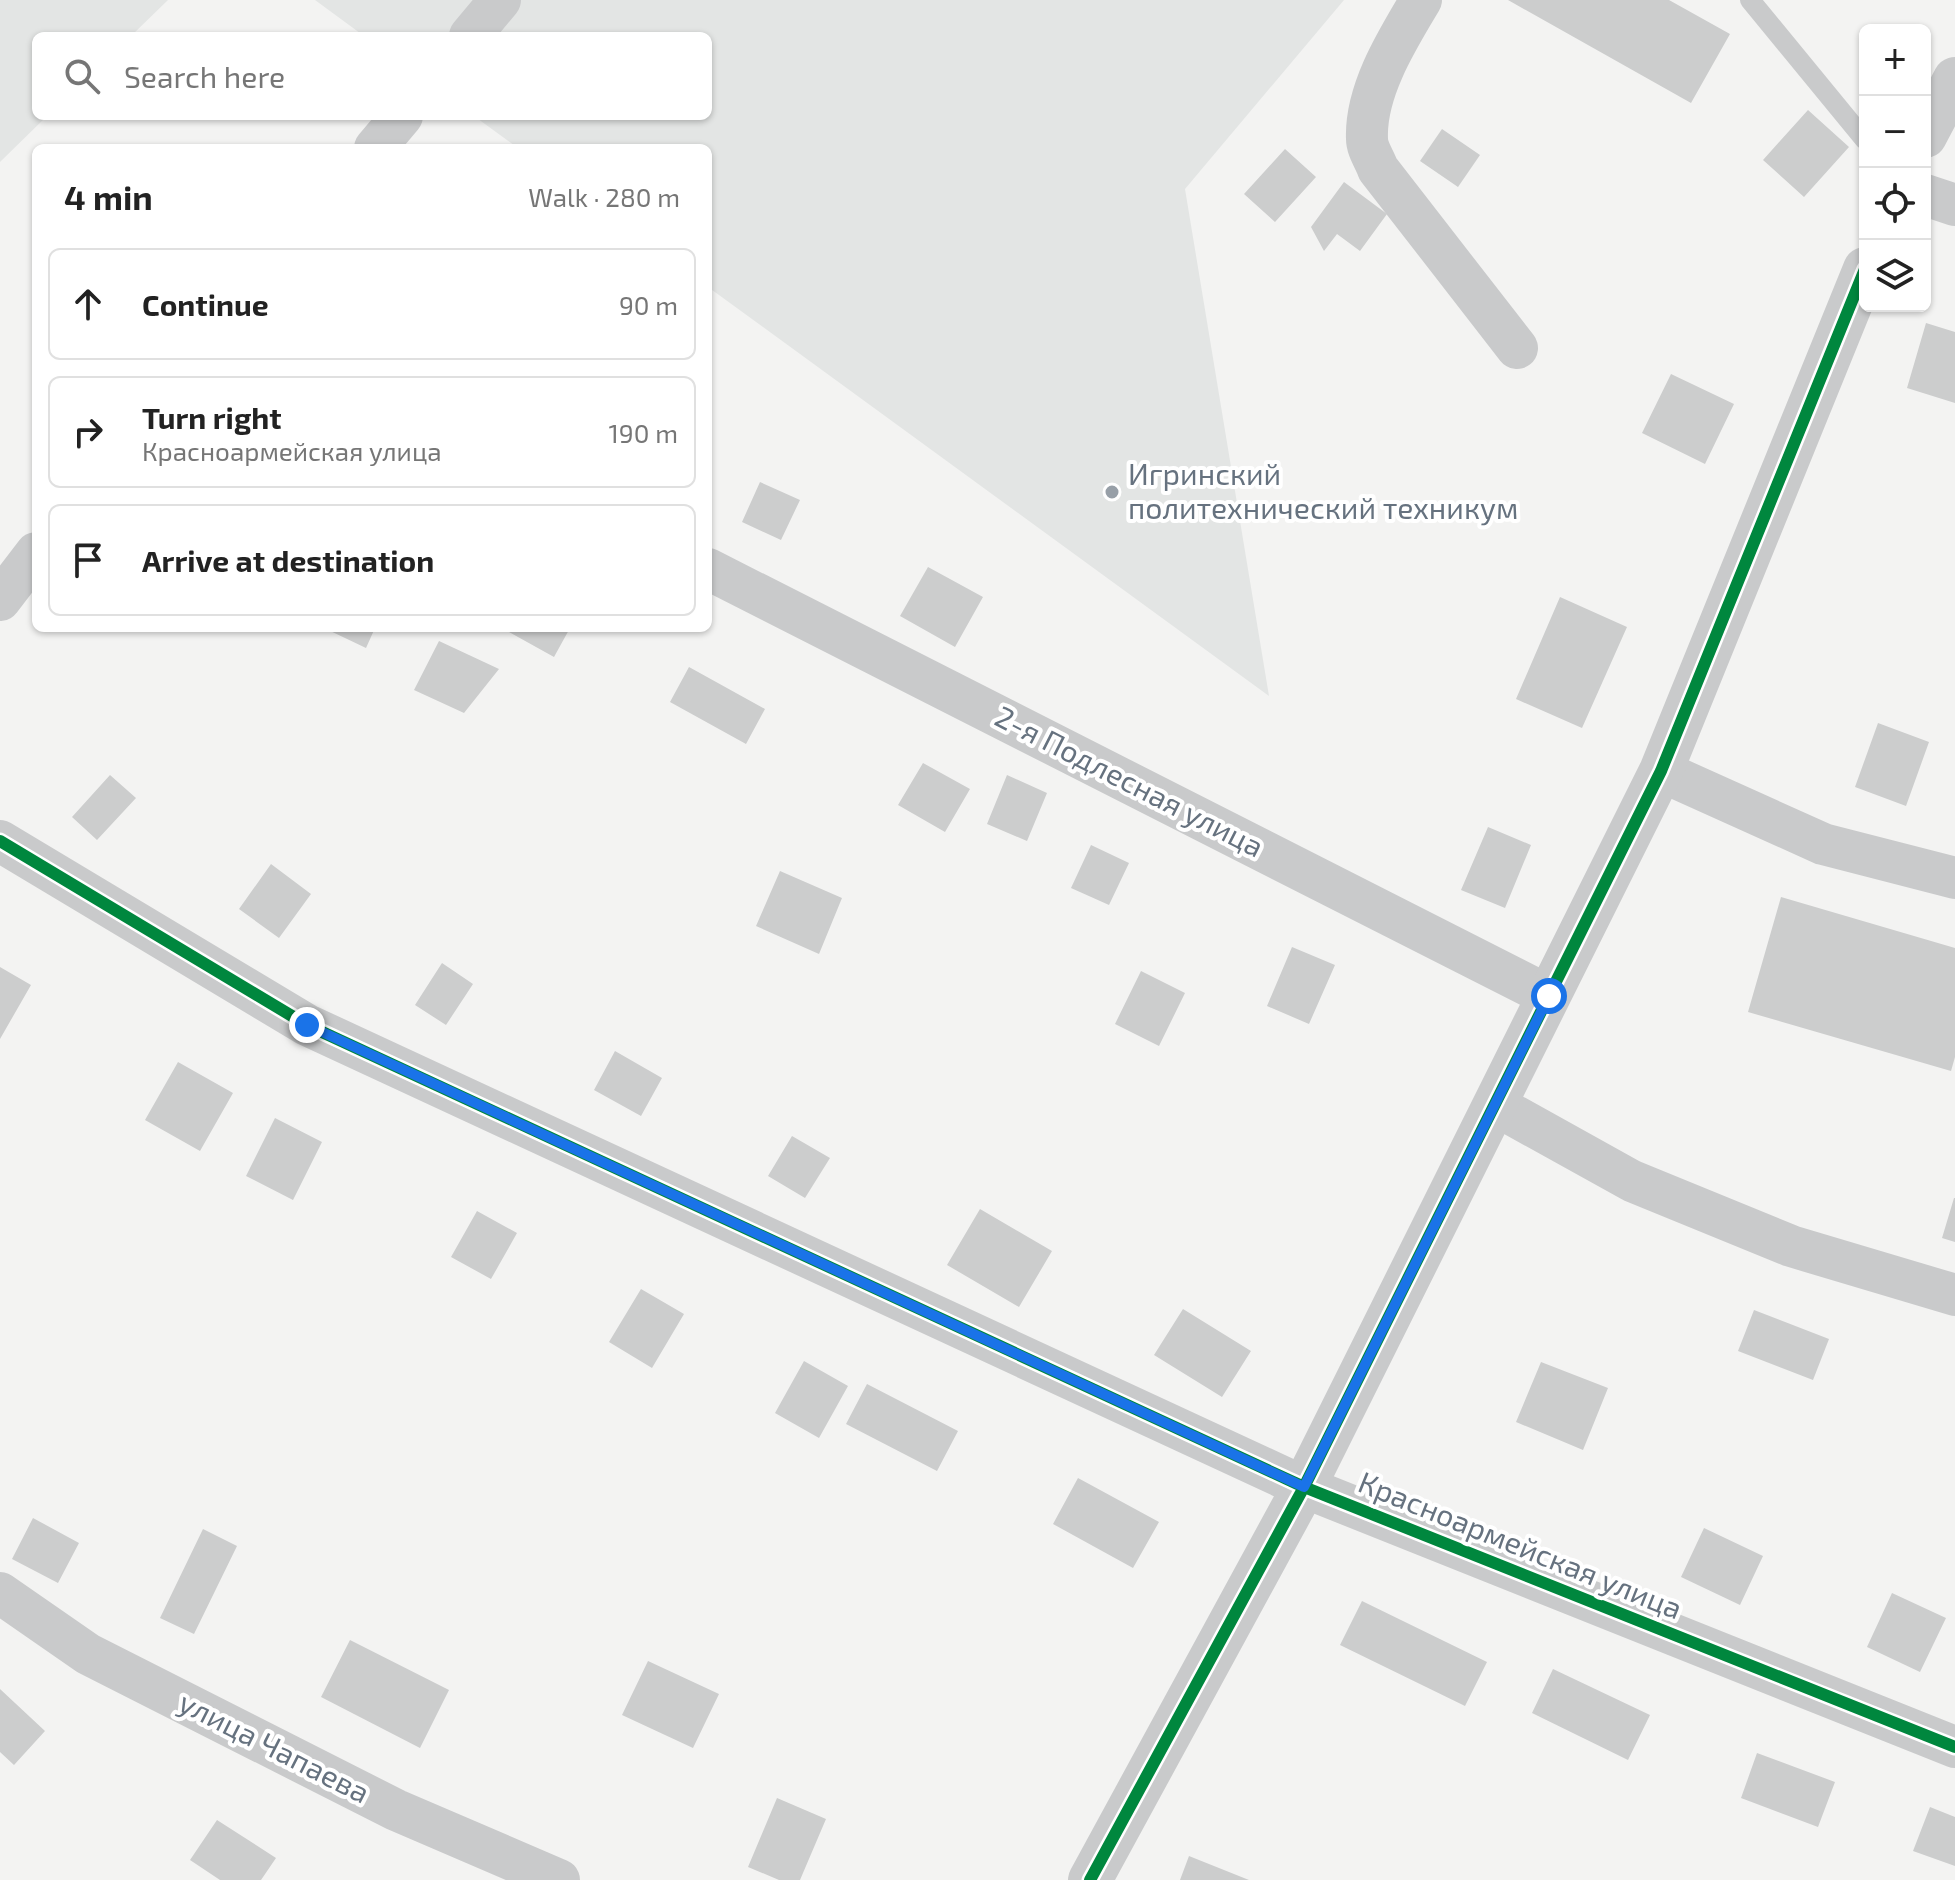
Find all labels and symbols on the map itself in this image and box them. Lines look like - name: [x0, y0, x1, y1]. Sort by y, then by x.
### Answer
- place label: Игринский политехнический техникум: [1128, 455, 1518, 526]
- marker: Игринский политехнический техникум: [1103, 483, 1121, 501]
- street label: 2-я Подлесная улица: [989, 697, 1270, 864]
- route start: [1531, 978, 1567, 1014]
- route end: [289, 1007, 325, 1043]
- street label: Красноармейская улица: [1353, 1463, 1688, 1627]
- street label: улица Чапаева: [173, 1683, 376, 1811]

